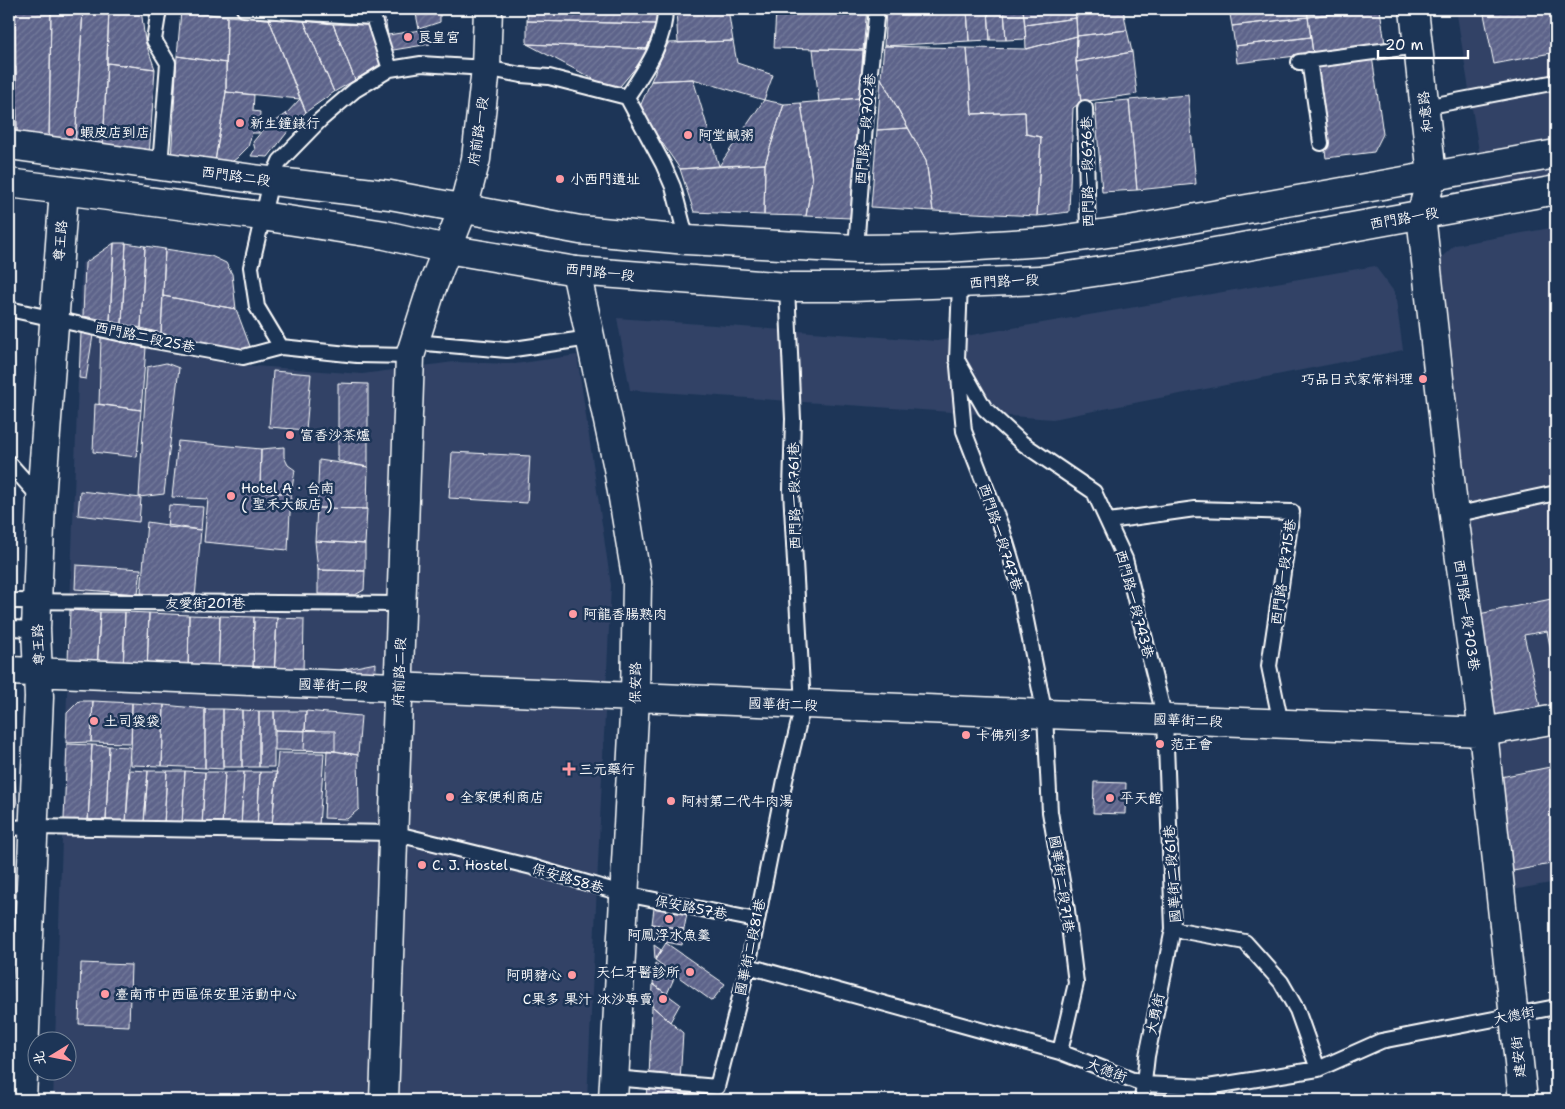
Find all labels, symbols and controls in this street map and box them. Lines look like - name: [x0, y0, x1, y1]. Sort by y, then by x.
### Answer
- place label: 良皇宮: [418, 28, 460, 46]
- scale bar: [1378, 28, 1468, 60]
- marker: 良皇宮: [402, 31, 414, 43]
- text: 20 m: [1385, 35, 1424, 55]
- street label: 西門路一段702巷: [851, 71, 879, 186]
- street label: 和意路: [1414, 90, 1436, 134]
- street label: 府前路一段: [464, 95, 492, 167]
- place label: 新生鐘錶行: [250, 114, 320, 132]
- street label: 西門路一段676巷: [1077, 115, 1097, 228]
- marker: 新生鐘錶行: [234, 117, 246, 129]
- place label: 蝦皮店到店: [80, 123, 150, 141]
- marker: 蝦皮店到店: [64, 126, 76, 138]
- place label: 阿堂鹹粥: [698, 126, 754, 144]
- marker: 阿堂鹹粥: [682, 129, 694, 141]
- street label: 西門路二段: [200, 162, 272, 190]
- place label: 小西門遺址: [570, 170, 640, 188]
- marker: 小西門遺址: [554, 173, 566, 185]
- street label: 西門路一段: [1368, 203, 1440, 233]
- street label: 尊王路: [49, 219, 71, 263]
- street label: 西門路一段: [564, 259, 636, 285]
- street label: 西門路一段: [969, 270, 1039, 292]
- street label: 西門路二段25巷: [93, 318, 198, 357]
- place label: 巧品日式家常料理: [1301, 370, 1413, 388]
- marker: 巧品日式家常料理: [1417, 373, 1429, 385]
- place label: 富香沙茶爐: [300, 426, 370, 444]
- marker: 富香沙茶爐: [284, 429, 296, 441]
- street label: 西門路一段761巷: [784, 441, 804, 550]
- place label: Hotel A．台南 ( 聖禾大飯店 ): [241, 479, 334, 513]
- street label: 西門路一段747巷: [975, 481, 1027, 594]
- marker: Hotel A．台南 ( 聖禾大飯店 ): [225, 490, 237, 502]
- street label: 西門路一段715巷: [1267, 517, 1300, 626]
- street label: 西門路一段743巷: [1112, 548, 1158, 661]
- street label: 西門路一段703巷: [1450, 558, 1484, 673]
- street label: 友愛街201巷: [165, 594, 246, 612]
- place label: 阿龍香腸熟肉: [583, 605, 667, 623]
- marker: 阿龍香腸熟肉: [567, 608, 579, 620]
- street label: 尊王路: [28, 624, 48, 666]
- street label: 府前路二段: [389, 637, 409, 707]
- street label: 保安路: [626, 662, 644, 704]
- street label: 國華街二段: [298, 675, 368, 695]
- street label: 國華街二段: [748, 694, 818, 714]
- street label: 國華街二段: [1153, 710, 1223, 730]
- place label: 土司袋袋: [104, 712, 160, 730]
- marker: 土司袋袋: [88, 715, 100, 727]
- place label: 卡佛列多: [976, 726, 1032, 744]
- marker: 卡佛列多: [960, 729, 972, 741]
- place label: 范王會: [1170, 735, 1213, 753]
- marker: 范王會: [1154, 738, 1166, 750]
- place label: 三元藥行: [579, 760, 635, 778]
- marker: 三元藥行: [563, 763, 575, 775]
- place label: 全家便利商店: [460, 788, 544, 806]
- place label: 平天館: [1120, 789, 1162, 807]
- marker: 全家便利商店: [444, 791, 456, 803]
- place label: 阿村第二代牛肉湯: [681, 792, 793, 810]
- marker: 平天館: [1104, 792, 1116, 804]
- marker: 阿村第二代牛肉湯: [665, 795, 677, 807]
- street label: 國華街二段61巷: [1160, 823, 1184, 924]
- street label: 國華街二段71巷: [1045, 834, 1079, 935]
- place label: C. J. Hostel: [432, 856, 508, 874]
- marker: C. J. Hostel: [416, 859, 428, 871]
- street label: 保安路58巷: [530, 859, 607, 897]
- street label: 保安路57巷: [653, 891, 730, 923]
- street label: 國華街二段81巷: [731, 896, 769, 997]
- marker: 阿鳳浮水魚羹: [663, 913, 675, 925]
- place label: 阿鳳浮水魚羹: [627, 926, 711, 944]
- place label: 天仁牙醫診所: [596, 963, 680, 981]
- place label: 阿明豬心: [506, 966, 562, 984]
- marker: 天仁牙醫診所: [684, 966, 696, 978]
- marker: 阿明豬心: [566, 969, 578, 981]
- place label: 臺南市中西區保安里活動中心: [115, 985, 297, 1003]
- marker: 臺南市中西區保安里活動中心: [99, 988, 111, 1000]
- place label: C果多 果汁 冰沙專賣: [523, 990, 653, 1008]
- street label: 大勇街: [1142, 992, 1168, 1036]
- marker: C果多 果汁 冰沙專賣: [657, 993, 669, 1005]
- street label: 大德街: [1492, 1002, 1536, 1028]
- north arrow: [28, 1032, 78, 1082]
- street label: 建安街: [1507, 1035, 1529, 1079]
- text: 北: [29, 1050, 49, 1067]
- street label: 大德街: [1084, 1054, 1130, 1086]

